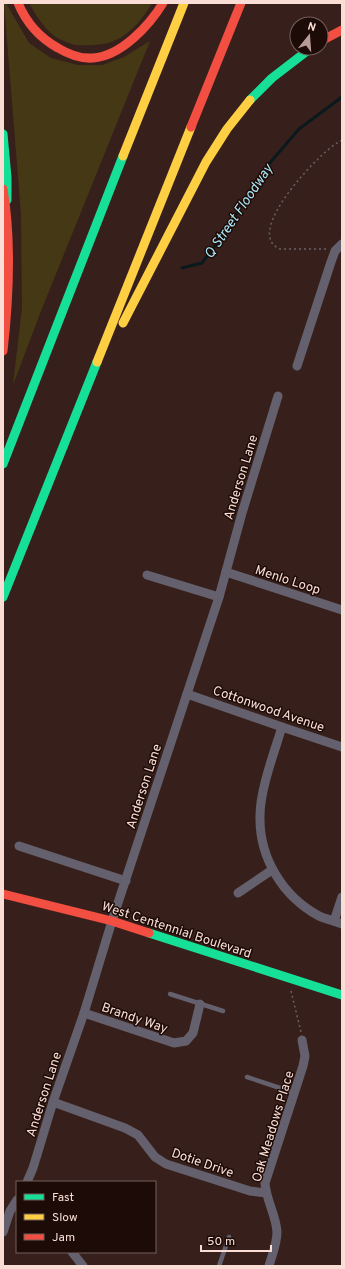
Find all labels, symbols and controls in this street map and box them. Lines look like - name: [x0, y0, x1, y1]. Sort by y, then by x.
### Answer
- north arrow: [289, 16, 329, 56]
- text: N: [306, 20, 317, 35]
- water label: Q Street Floodway: [201, 161, 278, 262]
- street label: Anderson Lane: [221, 433, 262, 522]
- street label: Menlo Loop: [253, 563, 322, 599]
- street label: Cottonwood Avenue: [210, 683, 326, 736]
- street label: Anderson Lane: [124, 742, 166, 831]
- street label: West Centennial Boulevard: [100, 899, 253, 963]
- street label: Brandy Way: [99, 1000, 170, 1038]
- street label: Anderson Lane: [24, 1050, 66, 1139]
- street label: Oak Meadows Place: [249, 1069, 298, 1184]
- street label: Dotie Drive: [169, 1146, 236, 1182]
- legend: [16, 1181, 156, 1253]
- text: Fast: [52, 1190, 74, 1206]
- text: Slow: [52, 1210, 78, 1226]
- scale bar: [201, 1227, 271, 1253]
- text: Jam: [52, 1230, 75, 1246]
- text: 50 m: [207, 1234, 235, 1250]

